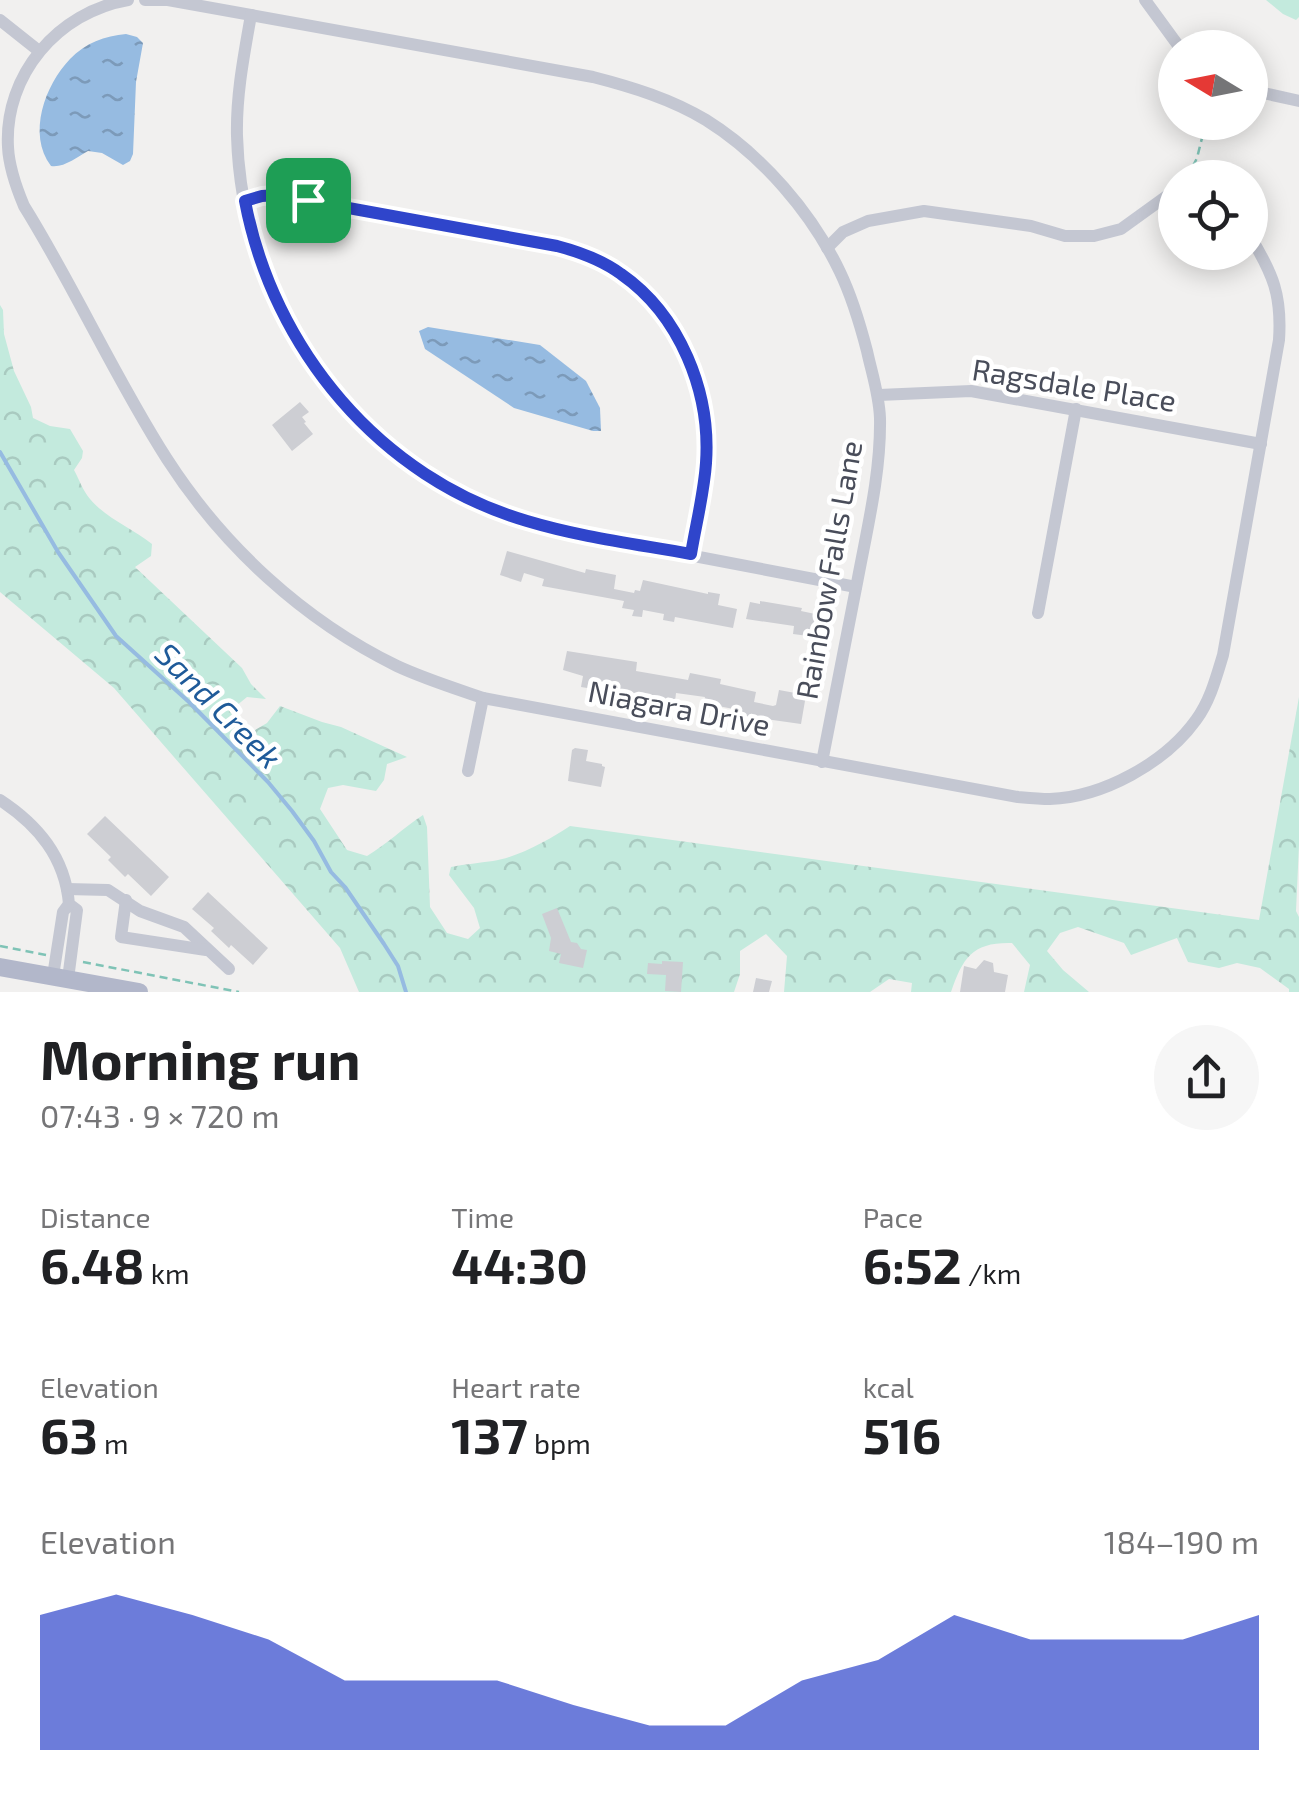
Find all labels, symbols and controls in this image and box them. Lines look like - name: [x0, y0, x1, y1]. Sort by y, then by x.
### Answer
- north arrow: [1158, 30, 1268, 140]
- map controls: [1158, 30, 1268, 270]
- pin: [266, 158, 351, 243]
- button: locate: [1158, 160, 1268, 270]
- icon: arrive: [281, 173, 336, 228]
- street label: Ragsdale Place: [970, 350, 1179, 418]
- street label: Rainbow Falls Lane: [788, 438, 868, 702]
- water label: Sand Creek: [149, 634, 290, 775]
- street label: Niagara Drive: [585, 672, 773, 742]
- text: Morning run: [40, 1025, 361, 1091]
- button: share: [1154, 1025, 1259, 1130]
- text: 07:43 · 9 × 720 m: [40, 1096, 279, 1134]
- text: Distance: [40, 1200, 151, 1234]
- text: Time: [451, 1200, 514, 1234]
- text: Pace: [863, 1200, 923, 1234]
- text: 6.48: [40, 1234, 144, 1294]
- text: 44:30: [451, 1234, 588, 1294]
- text: 6:52: [863, 1234, 962, 1294]
- text: km: [144, 1256, 190, 1290]
- text: /km: [962, 1256, 1021, 1290]
- text: Elevation: [40, 1370, 159, 1404]
- text: Heart rate: [451, 1370, 581, 1404]
- text: kcal: [863, 1370, 914, 1404]
- text: 63: [40, 1404, 98, 1464]
- text: 137: [451, 1404, 528, 1464]
- text: 516: [863, 1404, 941, 1464]
- text: m: [98, 1426, 129, 1460]
- text: bpm: [528, 1426, 591, 1460]
- text: Elevation: [40, 1522, 176, 1560]
- text: 184–190 m: [1104, 1522, 1259, 1560]

